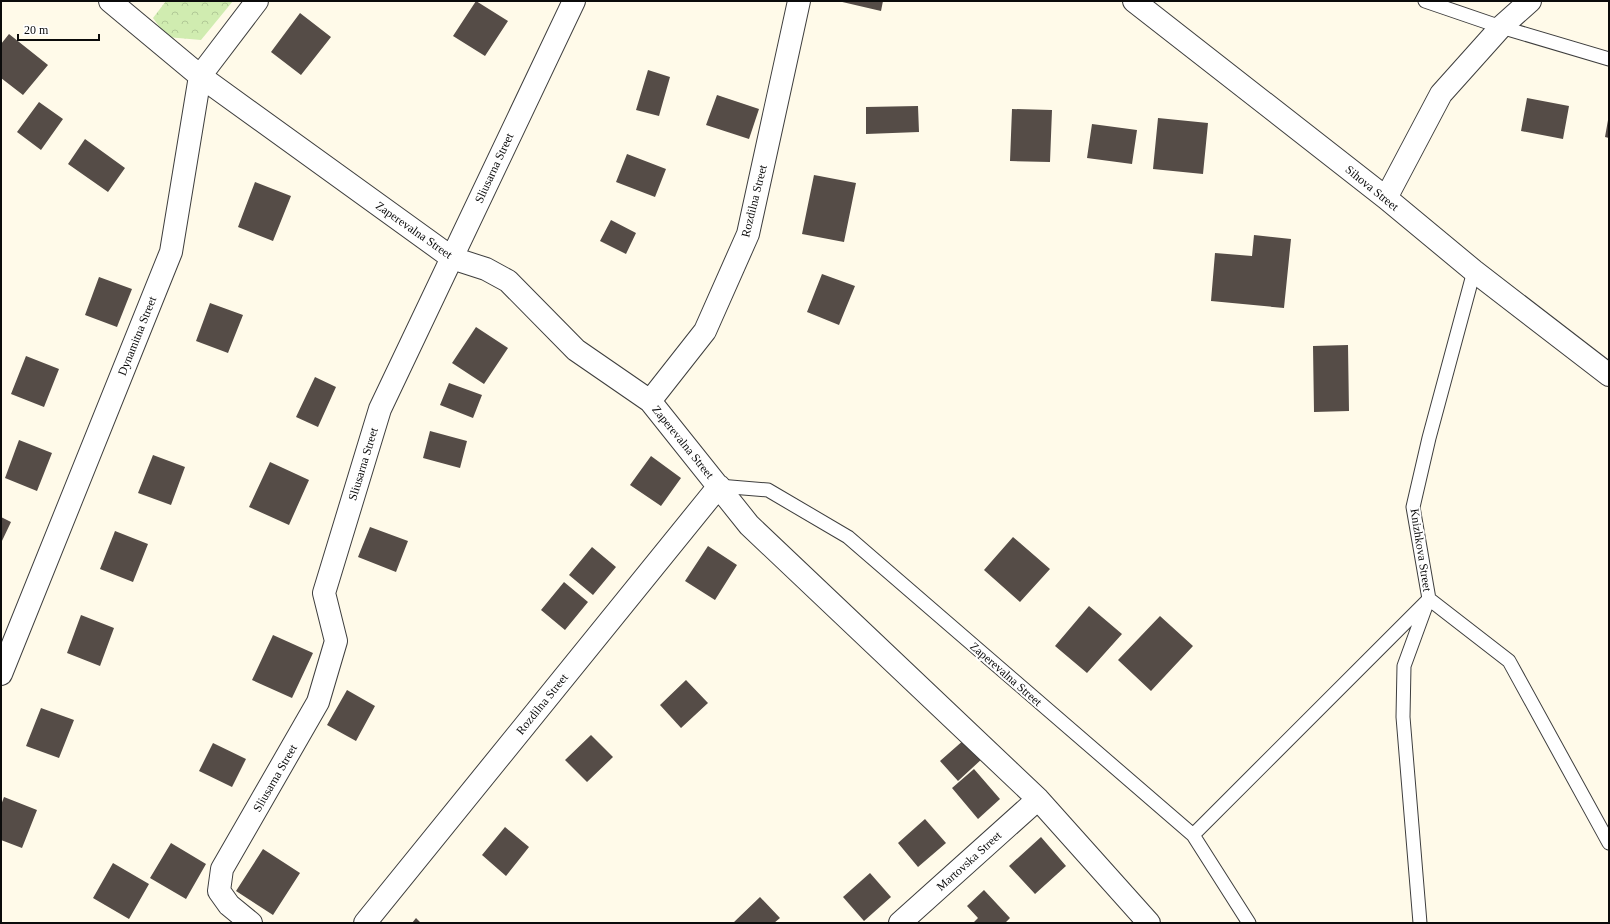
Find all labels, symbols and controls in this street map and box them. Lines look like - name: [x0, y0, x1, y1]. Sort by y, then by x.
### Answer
- scale bar: [18, 16, 99, 42]
- text: 20 m: [24, 23, 49, 37]
- street label: Sliusarna Street: [472, 130, 517, 205]
- street label: Sihova Street: [1343, 162, 1402, 214]
- street label: Rozdilna Street: [738, 163, 770, 239]
- street label: Zaperevalna Street: [373, 198, 456, 262]
- street label: Dynamitna Street: [115, 294, 160, 378]
- street label: Zaperevalna Street: [649, 403, 717, 482]
- street label: Sliusarna Street: [345, 425, 381, 502]
- street label: Knizhkova Street: [1408, 508, 1435, 593]
- street label: Zaperevalna Street: [967, 639, 1045, 709]
- street label: Rozdilna Street: [513, 670, 571, 737]
- street label: Sliusarna Street: [250, 741, 300, 814]
- street label: Martovska Street: [934, 828, 1005, 894]

